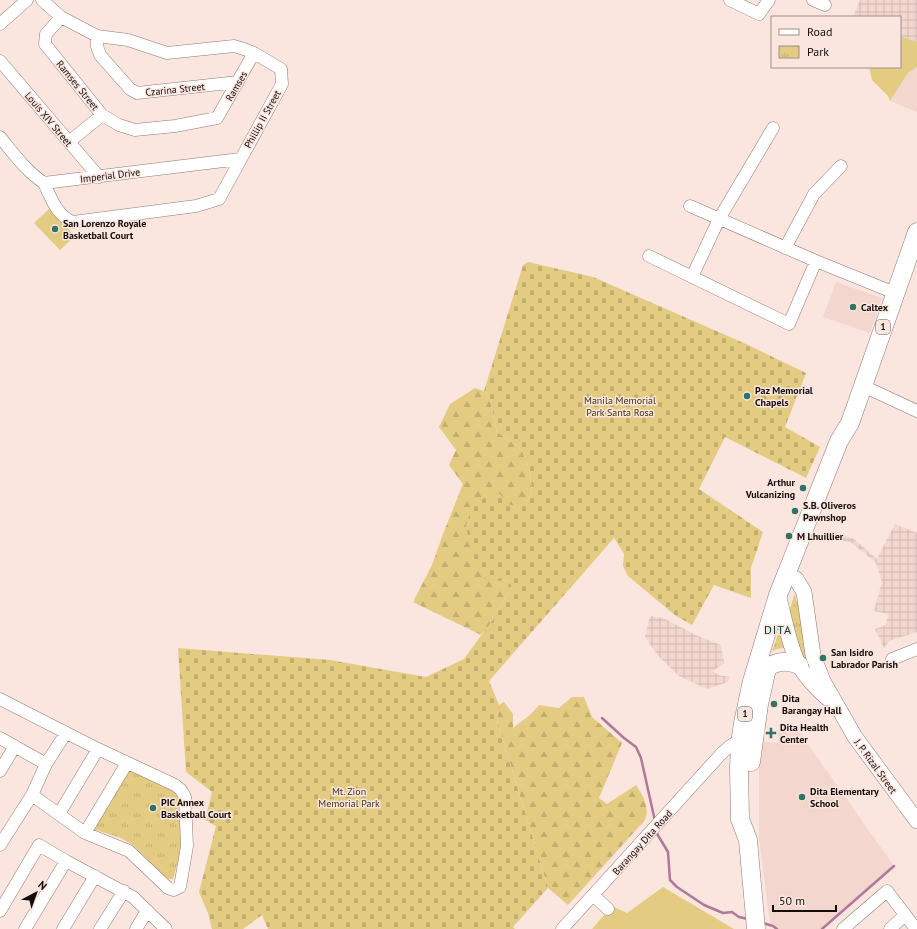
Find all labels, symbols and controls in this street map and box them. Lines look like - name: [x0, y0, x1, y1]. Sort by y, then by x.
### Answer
- legend: [771, 16, 901, 68]
- text: Road: [807, 24, 832, 39]
- text: Park: [807, 44, 829, 59]
- street label: Ramses Street: [53, 58, 102, 113]
- street label: Ramses: [223, 69, 250, 104]
- street label: Czarina Street: [145, 80, 206, 99]
- street label: Phillip II Street: [241, 87, 284, 151]
- street label: Louis XIV Street: [22, 89, 76, 150]
- street label: Imperial Drive: [79, 165, 141, 186]
- place label: San Lorenzo Royale Basketball Court: [63, 217, 146, 242]
- marker: San Lorenzo Royale Basketball Court: [50, 224, 60, 234]
- place label: Caltex: [861, 301, 889, 314]
- marker: Caltex: [848, 302, 858, 312]
- road number: 1: [876, 320, 890, 334]
- place label: Paz Memorial Chapels: [755, 384, 813, 409]
- marker: Paz Memorial Chapels: [742, 391, 752, 401]
- park label: Manila Memorial Park Santa Rosa: [584, 394, 656, 419]
- place label: Arthur Vulcanizing: [745, 476, 795, 501]
- marker: Arthur Vulcanizing: [798, 483, 808, 493]
- place label: S.B. Oliveros Pawnshop: [803, 499, 856, 524]
- marker: S.B. Oliveros Pawnshop: [790, 506, 800, 516]
- place label: M Lhuillier: [797, 530, 844, 543]
- marker: M Lhuillier: [784, 531, 794, 541]
- district label: DITA: [764, 622, 792, 637]
- place label: San Isidro Labrador Parish: [831, 646, 898, 671]
- marker: San Isidro Labrador Parish: [818, 653, 828, 663]
- place label: Dita Barangay Hall: [782, 692, 841, 717]
- marker: Dita Barangay Hall: [769, 699, 779, 709]
- road number: 1: [738, 707, 752, 721]
- place label: Dita Health Center: [780, 721, 829, 746]
- marker: Dita Health Center: [765, 727, 777, 739]
- street label: J. P. Rizal Street: [851, 736, 900, 797]
- park label: Mt. Zion Memorial Park: [318, 785, 380, 810]
- place label: Dita Elementary School: [810, 785, 879, 810]
- marker: Dita Elementary School: [797, 792, 807, 802]
- place label: PIC Annex Basketball Court: [161, 796, 232, 821]
- marker: PIC Annex Basketball Court: [148, 803, 158, 813]
- street label: Barangay Dita Road: [610, 807, 675, 878]
- north arrow: [16, 873, 56, 913]
- text: N: [35, 878, 50, 893]
- scale bar: [773, 887, 836, 913]
- text: 50 m: [779, 893, 805, 908]

